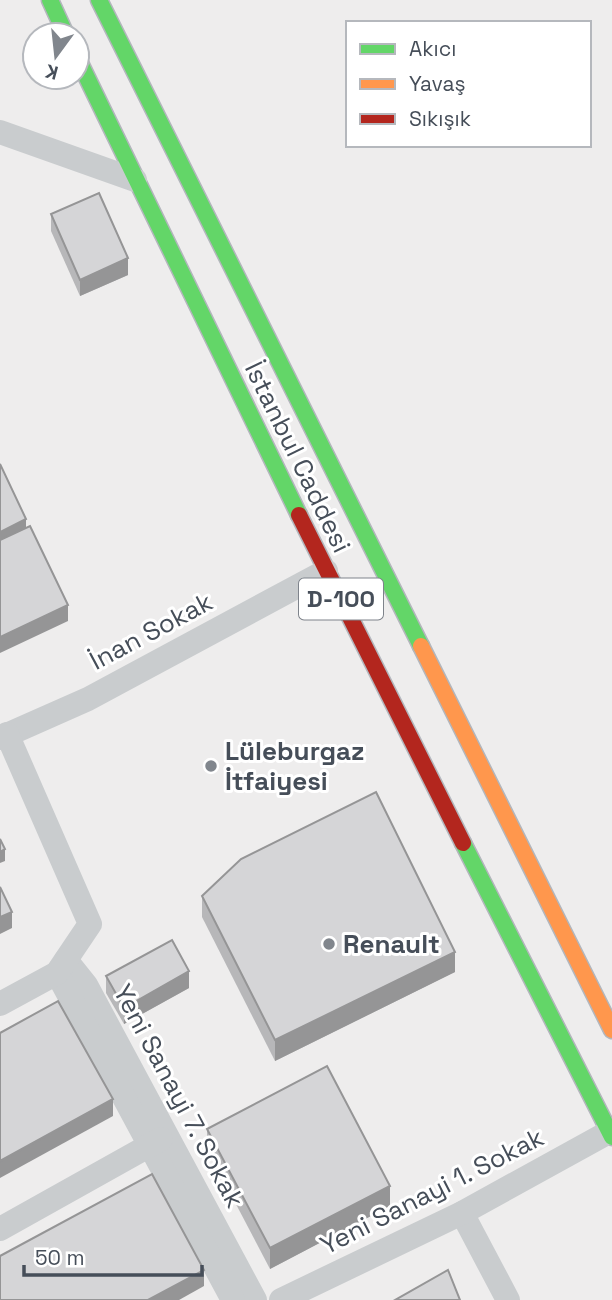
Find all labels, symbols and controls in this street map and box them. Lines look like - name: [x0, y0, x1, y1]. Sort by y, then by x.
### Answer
- north arrow: [21, 21, 91, 91]
- legend: [346, 21, 591, 147]
- text: Akıcı: [409, 35, 456, 62]
- text: K: [43, 58, 61, 86]
- text: Yavaş: [409, 70, 466, 97]
- text: Sıkışık: [409, 105, 471, 132]
- street label: İstanbul Caddesi: [237, 356, 359, 558]
- road number: D-100: [299, 578, 383, 620]
- street label: İnan Sokak: [84, 584, 218, 678]
- place label: Lüleburgaz İtfaiyesi: [225, 734, 365, 798]
- marker: Lüleburgaz İtfaiyesi: [203, 758, 219, 774]
- place label: Renault: [343, 927, 440, 961]
- marker: Renault: [321, 936, 337, 952]
- street label: Yeni Sanayi 7. Sokak: [106, 978, 252, 1214]
- street label: Yeni Sanayi 1. Sokak: [315, 1120, 549, 1262]
- scale bar: [24, 1234, 203, 1278]
- text: 50 m: [35, 1244, 85, 1271]

